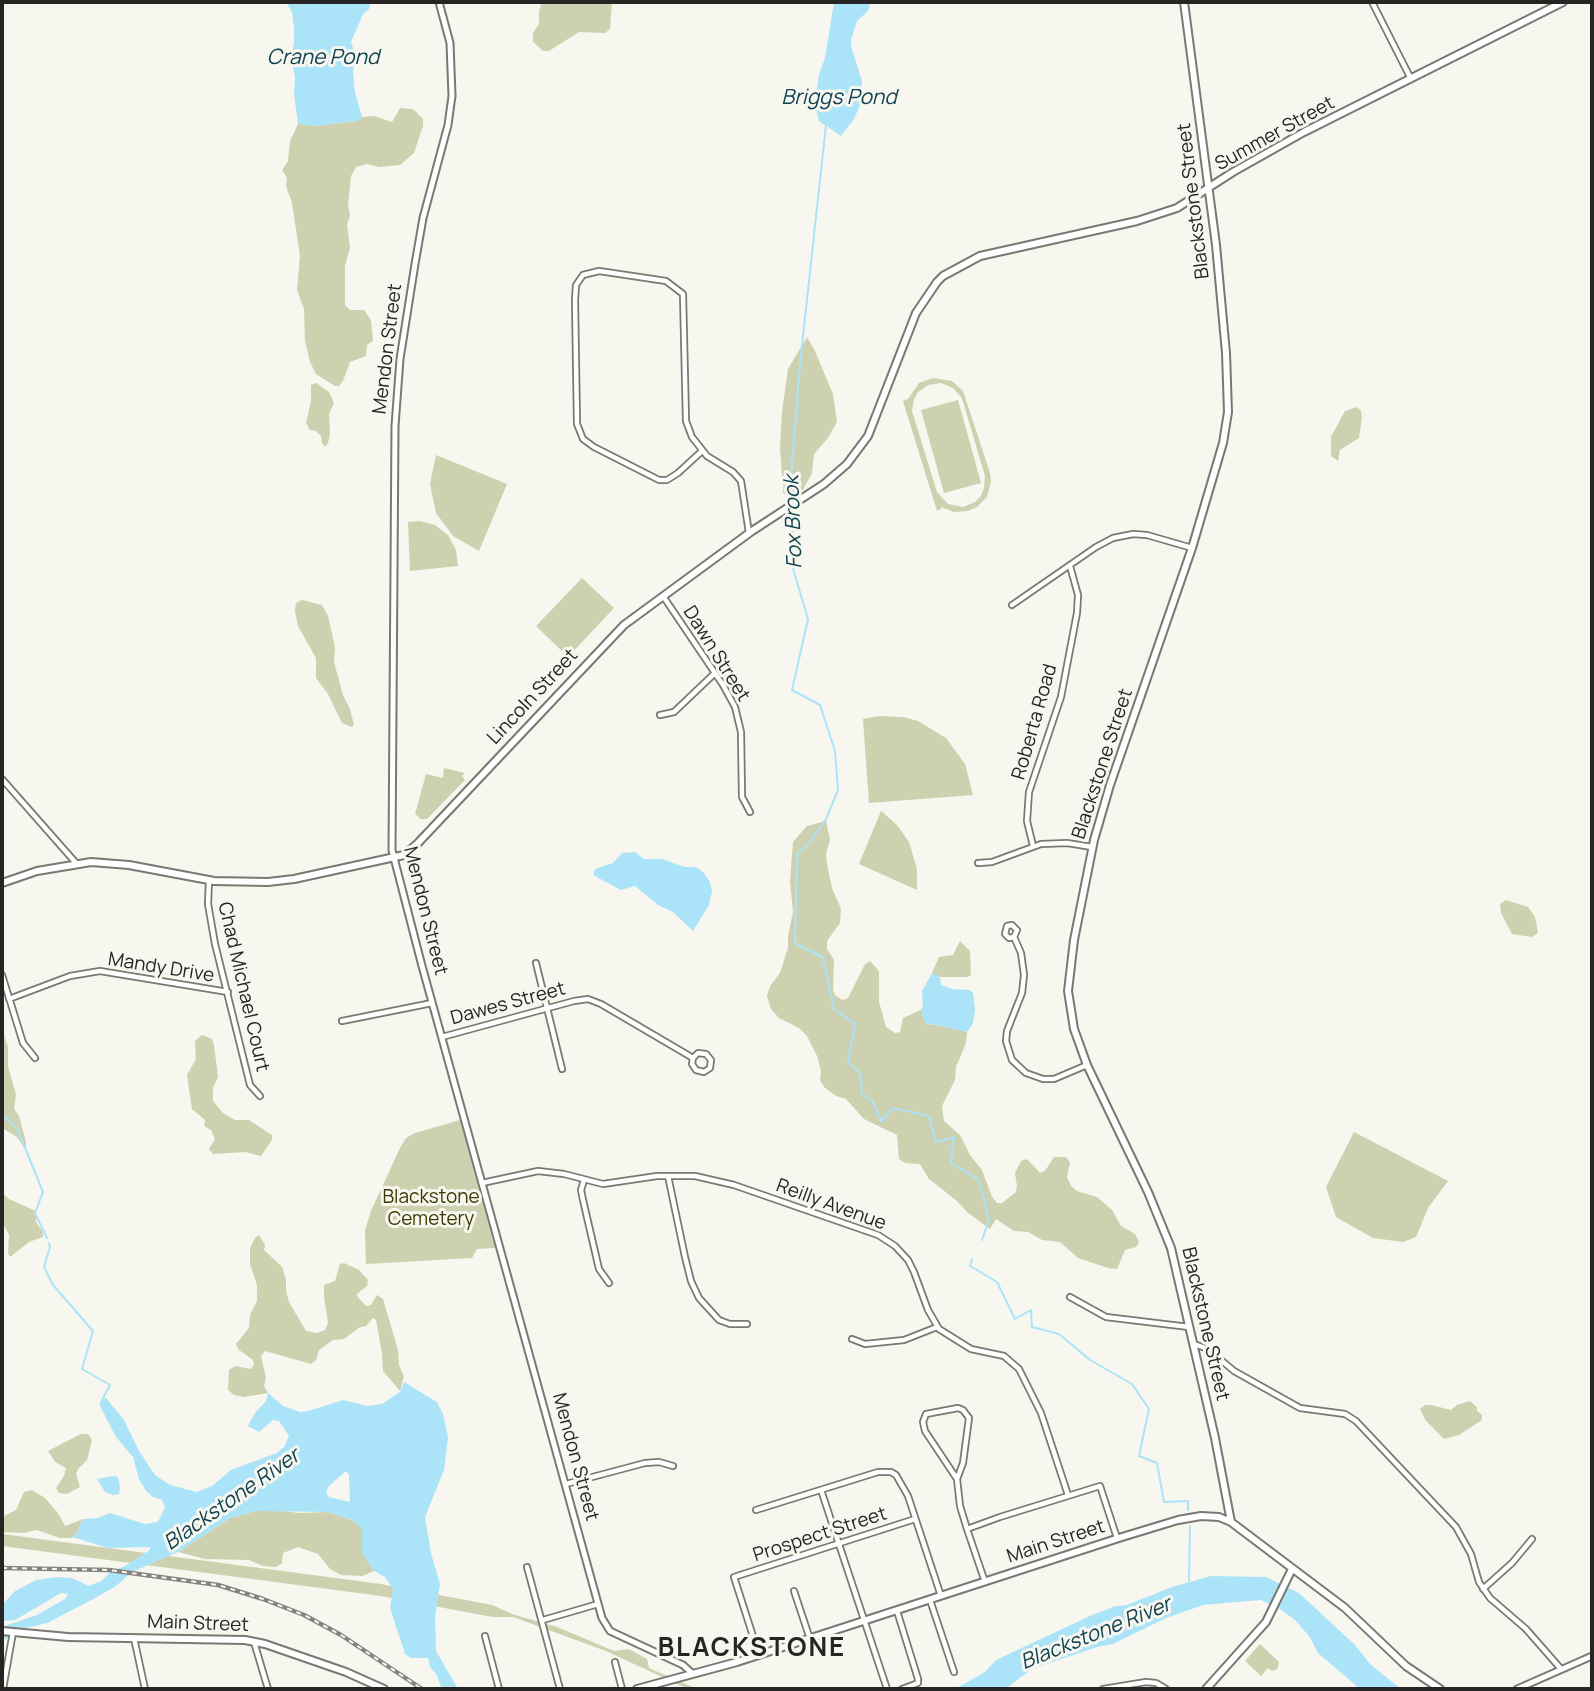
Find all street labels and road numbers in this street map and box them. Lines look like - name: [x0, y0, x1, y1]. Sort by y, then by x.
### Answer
- street label: Summer Street: [1211, 92, 1339, 176]
- street label: Blackstone Street: [1173, 122, 1215, 280]
- street label: Mendon Street: [369, 282, 407, 416]
- street label: Dawn Street: [678, 602, 754, 706]
- street label: Lincoln Street: [483, 645, 583, 749]
- street label: Roberta Road: [1008, 661, 1062, 783]
- street label: Blackstone Street: [1068, 686, 1138, 842]
- street label: Mendon Street: [398, 844, 452, 978]
- street label: Chad Michael Court: [212, 900, 274, 1074]
- street label: Mandy Drive: [106, 948, 216, 988]
- street label: Dawes Street: [448, 978, 568, 1030]
- street label: Reilly Avenue: [773, 1175, 889, 1235]
- street label: Blackstone Street: [1176, 1245, 1234, 1403]
- street label: Mendon Street: [547, 1391, 603, 1523]
- street label: Prospect Street: [750, 1503, 890, 1567]
- street label: Main Street: [1004, 1515, 1108, 1569]
- street label: Main Street: [147, 1611, 249, 1637]

